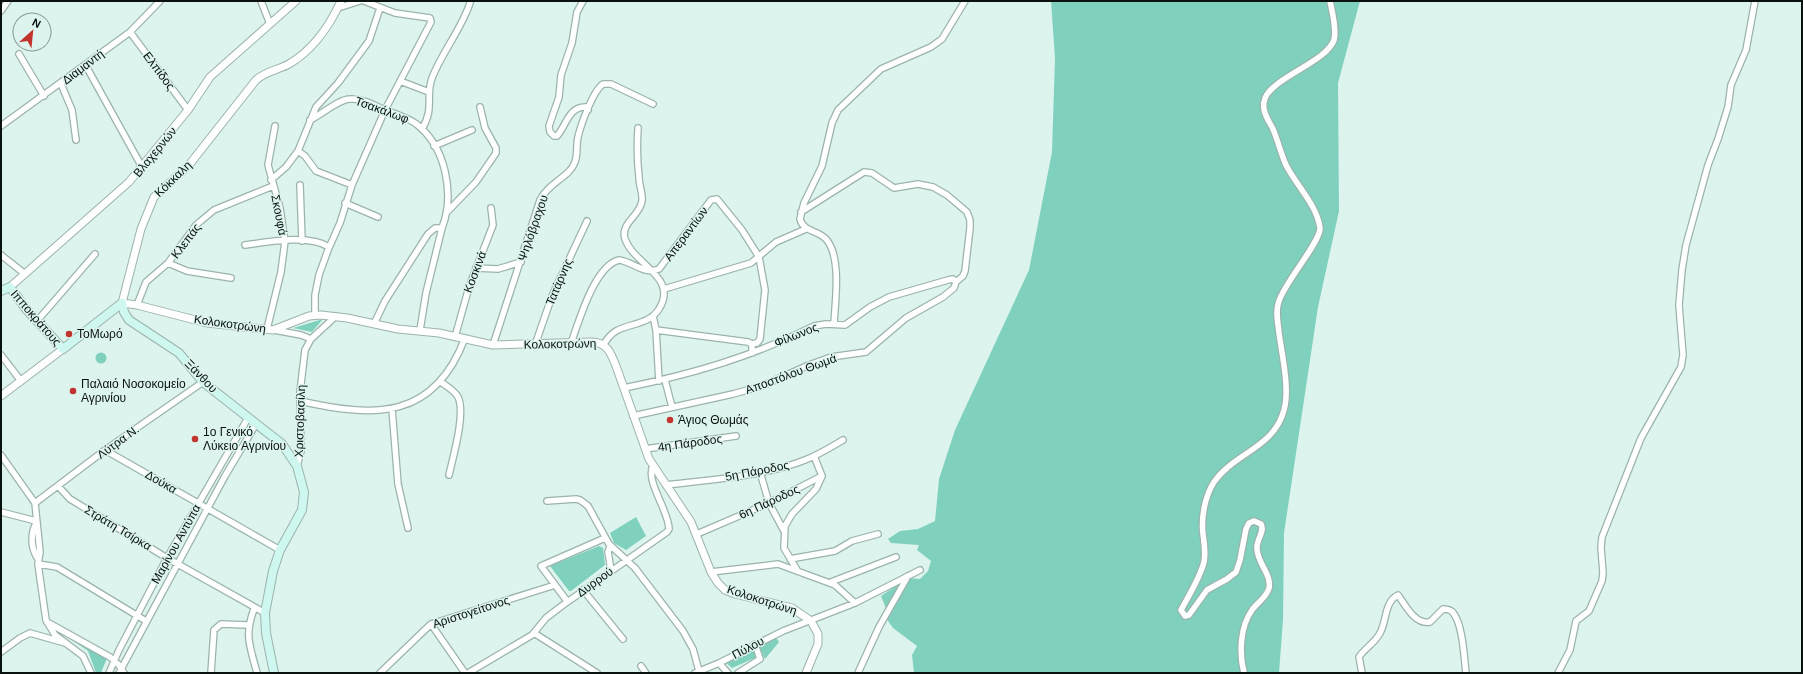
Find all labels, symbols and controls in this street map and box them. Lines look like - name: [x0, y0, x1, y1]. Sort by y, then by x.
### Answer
- north arrow: [12, 12, 52, 52]
- text: N: [30, 16, 43, 30]
- street label: Διαμαντή: [59, 47, 107, 87]
- street label: Ελπίδος: [140, 49, 178, 93]
- street label: Τσακάλωφ: [353, 94, 411, 126]
- street label: Βλαχερνών: [130, 124, 180, 180]
- street label: Κόκκαλη: [152, 158, 194, 200]
- street label: Σκουφά: [268, 193, 290, 237]
- street label: Ψηλόβραχου: [515, 193, 551, 263]
- street label: Απεραντίων: [661, 204, 711, 264]
- street label: Κλεπάς: [168, 221, 204, 261]
- street label: Κοσκινά: [461, 249, 489, 295]
- street label: Τατάρνης: [543, 256, 575, 308]
- street label: Ιπποκράτους: [8, 287, 64, 349]
- street label: Κολοκοτρώνη: [193, 312, 267, 336]
- street label: Φίλωνος: [772, 320, 820, 350]
- place label: ΤοΜωρό: [77, 327, 123, 341]
- marker: ΤοΜωρό: [64, 329, 74, 339]
- street label: Κολοκοτρώνη: [524, 336, 596, 352]
- street label: Αποστόλου Θωμά: [743, 351, 839, 397]
- street label: Ξάνθου: [182, 357, 220, 395]
- place label: Παλαιό Νοσοκομείο Αγρινίου: [81, 377, 186, 405]
- street label: Χριστοβασίλη: [292, 384, 308, 458]
- marker: Παλαιό Νοσοκομείο Αγρινίου: [68, 386, 78, 396]
- place label: Άγιος Θωμάς: [678, 413, 749, 427]
- marker: Άγιος Θωμάς: [665, 415, 675, 425]
- street label: Λύτρα Ν.: [94, 422, 142, 462]
- place label: 1ο Γενικό Λύκειο Αγρινίου: [203, 425, 286, 453]
- street label: 4η Πάροδος: [657, 432, 723, 454]
- marker: 1ο Γενικό Λύκειο Αγρινίου: [190, 434, 200, 444]
- street label: 5η Πάροδος: [724, 458, 790, 484]
- street label: Δούκα: [143, 467, 179, 497]
- street label: 6η Πάροδος: [737, 482, 802, 522]
- street label: Μαρίνου Αντύπα: [148, 502, 204, 586]
- street label: Στράτη Τσίρκα: [82, 503, 154, 553]
- street label: Δυρρού: [574, 564, 616, 600]
- street label: Κολοκοτρώνη: [725, 582, 799, 618]
- street label: Αριστογείτονος: [431, 593, 511, 631]
- street label: Πύλου: [730, 634, 766, 662]

